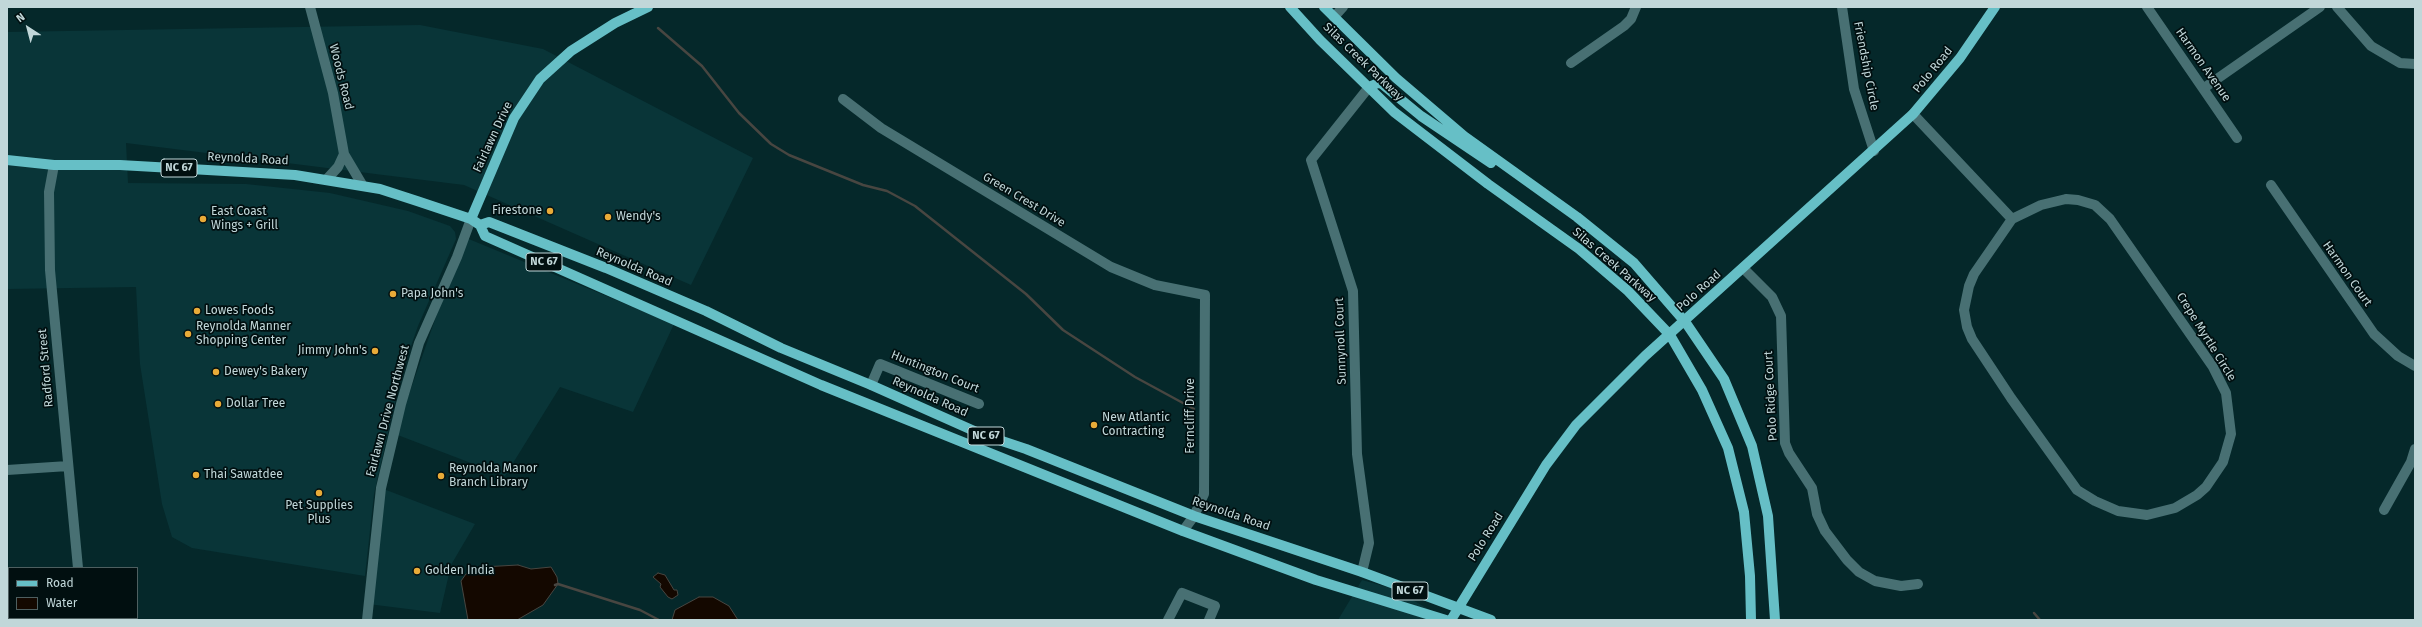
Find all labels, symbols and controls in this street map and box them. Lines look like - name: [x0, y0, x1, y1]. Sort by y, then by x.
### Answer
- north arrow: [8, 8, 48, 48]
- text: N: [14, 10, 27, 25]
- street label: Silas Creek Parkway: [1320, 20, 1406, 104]
- street label: Friendship Circle: [1850, 20, 1882, 112]
- street label: Harmon Avenue: [2172, 25, 2234, 105]
- street label: Woods Road: [326, 43, 356, 111]
- street label: Polo Road: [1910, 44, 1956, 96]
- street label: Fairlawn Drive: [470, 99, 516, 175]
- street label: Reynolda Road: [207, 150, 289, 168]
- road number: NC 67: [161, 159, 197, 177]
- street label: Green Crest Drive: [980, 170, 1068, 230]
- place label: Firestone: [492, 204, 542, 218]
- place label: East Coast Wings + Grill: [211, 205, 278, 233]
- marker: Firestone: [545, 206, 555, 216]
- place label: Wendy's: [616, 210, 661, 224]
- marker: Wendy's: [603, 212, 613, 222]
- marker: East Coast Wings + Grill: [198, 214, 208, 224]
- street label: Silas Creek Parkway: [1569, 225, 1659, 305]
- street label: Harmon Court: [2319, 239, 2375, 309]
- street label: Reynolda Road: [594, 244, 674, 290]
- road number: NC 67: [526, 253, 562, 271]
- street label: Polo Road: [1674, 267, 1724, 315]
- place label: Papa John's: [401, 287, 463, 301]
- marker: Papa John's: [388, 289, 398, 299]
- street label: Crepe Myrtle Circle: [2173, 290, 2239, 384]
- street label: Sunnynoll Court: [1332, 297, 1350, 385]
- place label: Lowes Foods: [205, 304, 274, 318]
- marker: Lowes Foods: [192, 306, 202, 316]
- place label: Reynolda Manner Shopping Center: [196, 320, 291, 348]
- street label: Radford Street: [35, 328, 57, 408]
- marker: Reynolda Manner Shopping Center: [183, 329, 193, 339]
- street label: Fairlawn Drive Northwest: [363, 343, 413, 479]
- place label: Jimmy John's: [298, 344, 367, 358]
- marker: Jimmy John's: [370, 346, 380, 356]
- street label: Huntington Court: [889, 348, 981, 396]
- street label: Polo Ridge Court: [1761, 351, 1781, 441]
- place label: Dewey's Bakery: [224, 365, 307, 379]
- marker: Dewey's Bakery: [211, 367, 221, 377]
- street label: Reynolda Road: [890, 374, 970, 420]
- street label: Ferncliff Drive: [1184, 378, 1198, 454]
- place label: Dollar Tree: [226, 397, 285, 411]
- marker: Dollar Tree: [213, 399, 223, 409]
- place label: New Atlantic Contracting: [1102, 411, 1170, 439]
- marker: New Atlantic Contracting: [1089, 420, 1099, 430]
- road number: NC 67: [968, 427, 1004, 445]
- place label: Reynolda Manor Branch Library: [449, 462, 537, 490]
- place label: Thai Sawatdee: [204, 468, 283, 482]
- marker: Thai Sawatdee: [191, 470, 201, 480]
- marker: Reynolda Manor Branch Library: [436, 471, 446, 481]
- marker: Pet Supplies Plus: [314, 488, 324, 498]
- street label: Reynolda Road: [1190, 494, 1272, 534]
- place label: Pet Supplies Plus: [285, 499, 353, 527]
- street label: Polo Road: [1465, 510, 1507, 564]
- place label: Golden India: [425, 564, 495, 578]
- marker: Golden India: [412, 566, 422, 576]
- legend: [8, 567, 138, 619]
- text: Road: [46, 576, 74, 590]
- road number: NC 67: [1392, 582, 1428, 600]
- text: Water: [46, 596, 77, 610]

